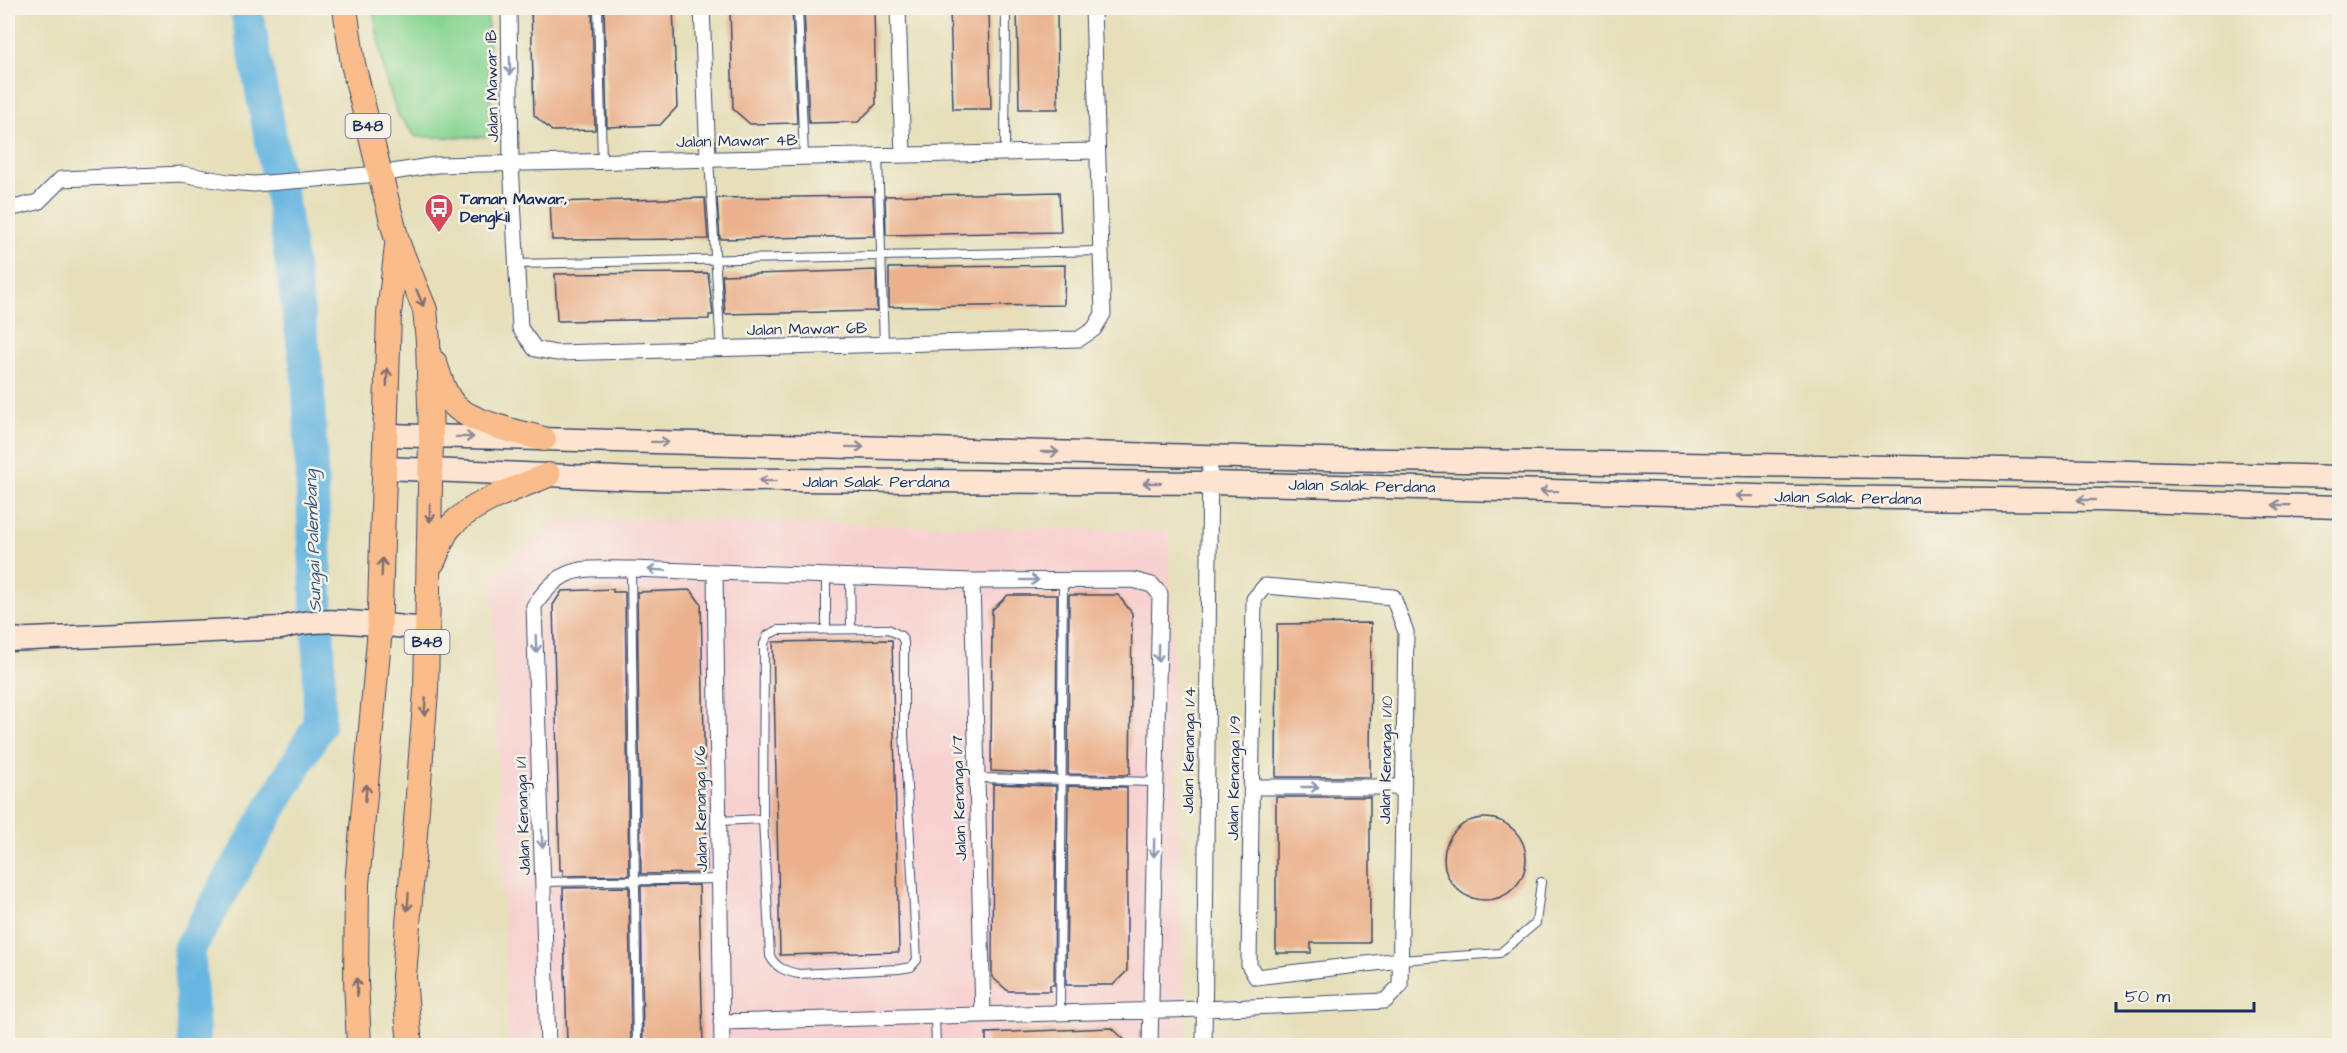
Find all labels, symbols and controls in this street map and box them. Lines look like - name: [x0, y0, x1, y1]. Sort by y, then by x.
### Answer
- street label: Jalan Mawar 1B: [480, 29, 504, 143]
- one-way arrow: [504, 55, 516, 75]
- road number: B48: [346, 114, 391, 138]
- street label: Jalan Mawar 4B: [676, 129, 799, 153]
- place label: Taman Mawar, Dengkil: [459, 188, 567, 230]
- bus stop icon: Taman Mawar, Dengkil: [423, 192, 455, 234]
- one-way arrow: [415, 288, 426, 306]
- street label: Jalan Mawar 6B: [746, 317, 868, 341]
- one-way arrow: [381, 367, 393, 387]
- one-way arrow: [455, 431, 475, 443]
- one-way arrow: [650, 436, 670, 447]
- one-way arrow: [845, 441, 865, 452]
- one-way arrow: [1040, 446, 1060, 457]
- water label: Sungai Palembang: [298, 467, 329, 613]
- street label: Jalan Salak Perdana: [802, 471, 950, 493]
- street label: Jalan Salak Perdana: [1288, 474, 1436, 498]
- one-way arrow: [758, 475, 778, 487]
- one-way arrow: [1142, 477, 1162, 489]
- one-way arrow: [1540, 485, 1560, 497]
- street label: Jalan Salak Perdana: [1774, 486, 1922, 510]
- one-way arrow: [1735, 490, 1755, 501]
- one-way arrow: [2077, 494, 2097, 506]
- one-way arrow: [2272, 500, 2292, 511]
- one-way arrow: [424, 502, 436, 522]
- one-way arrow: [377, 557, 388, 577]
- one-way arrow: [647, 564, 667, 575]
- one-way arrow: [1020, 574, 1040, 586]
- road number: B48: [404, 630, 450, 654]
- one-way arrow: [530, 634, 541, 654]
- one-way arrow: [1153, 642, 1164, 662]
- street label: Jalan Kenanga 1/4: [1177, 686, 1202, 814]
- street label: Jalan Kenanga 1/10: [1374, 696, 1399, 824]
- one-way arrow: [419, 697, 430, 717]
- street label: Jalan Kenanga 1/9: [1222, 715, 1247, 841]
- street label: Jalan Kenanga 1/7: [946, 734, 973, 861]
- street label: Jalan Kenanga 1/6: [689, 746, 714, 872]
- street label: Jalan Kenanga 1/1: [510, 756, 537, 876]
- one-way arrow: [1299, 781, 1319, 793]
- one-way arrow: [361, 783, 372, 803]
- one-way arrow: [536, 829, 548, 848]
- one-way arrow: [1148, 837, 1159, 857]
- one-way arrow: [402, 891, 413, 911]
- scale bar: [2116, 975, 2254, 1013]
- one-way arrow: [351, 978, 362, 998]
- text: 50 m: [2125, 984, 2170, 1009]

